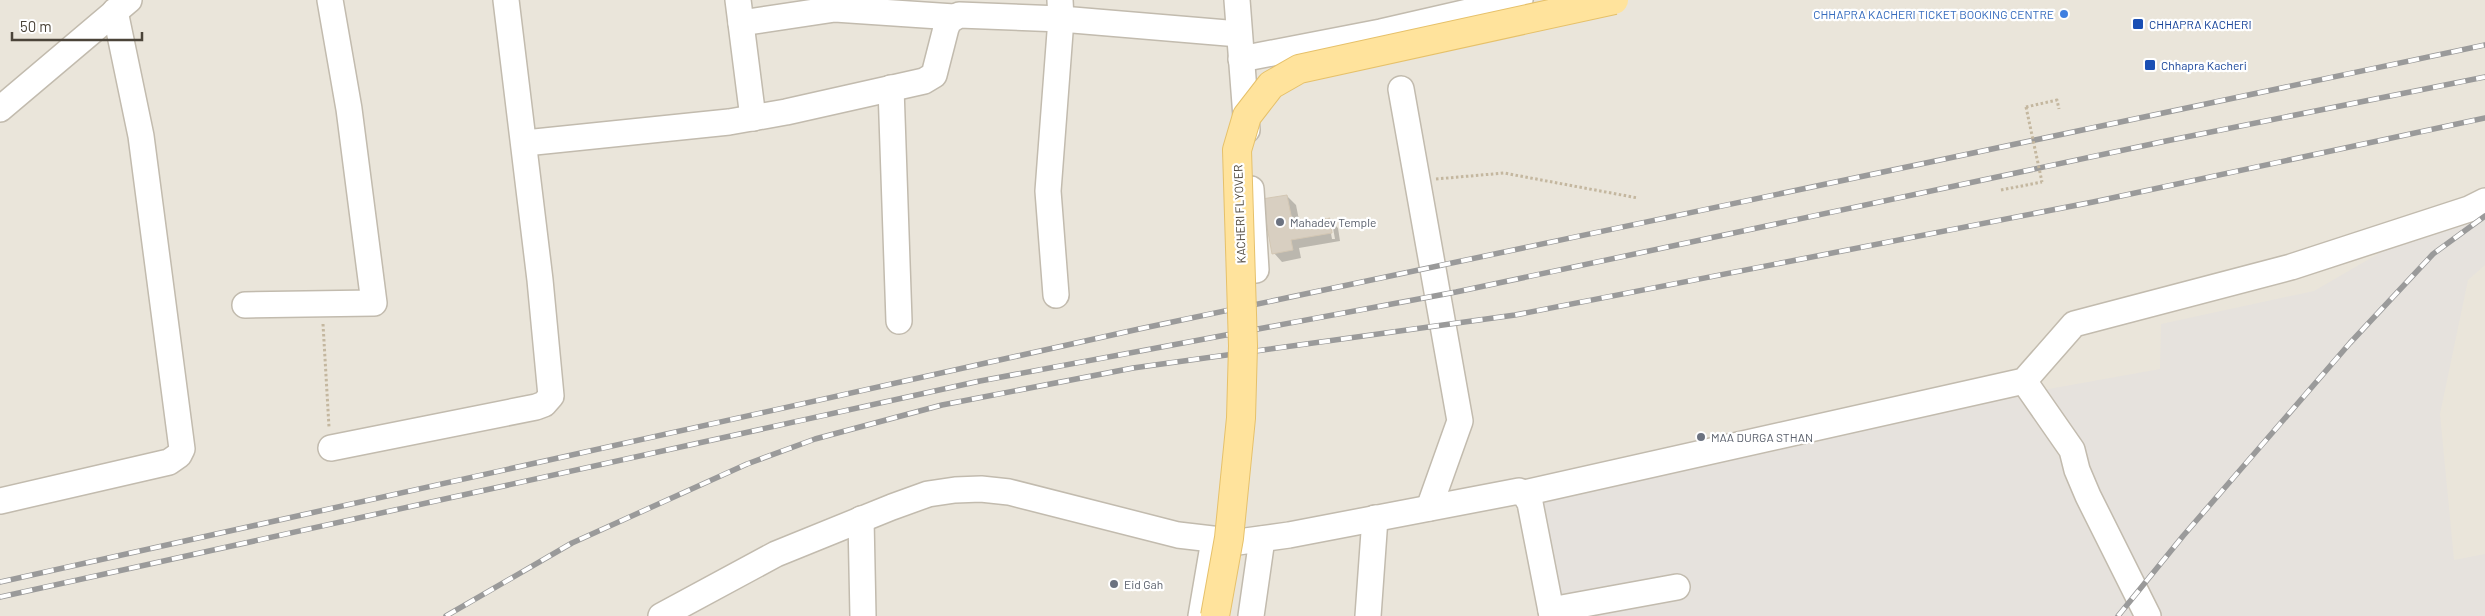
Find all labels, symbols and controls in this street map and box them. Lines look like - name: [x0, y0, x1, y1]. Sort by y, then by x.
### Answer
- place label: CHHAPRA KACHERI TICKET BOOKING CENTRE: [1813, 7, 2054, 21]
- marker: CHHAPRA KACHERI TICKET BOOKING CENTRE: [2058, 8, 2070, 20]
- scale bar: [12, 10, 142, 42]
- text: 50 m: [20, 17, 52, 35]
- marker: CHHAPRA KACHERI: [2131, 17, 2145, 31]
- place label: CHHAPRA KACHERI: [2149, 17, 2252, 31]
- marker: Chhapra Kacheri: [2143, 58, 2157, 72]
- place label: Chhapra Kacheri: [2161, 58, 2247, 72]
- street label: KACHERI FLYOVER: [1230, 164, 1248, 264]
- place label: Mahadev Temple: [1290, 215, 1376, 229]
- marker: Mahadev Temple: [1274, 216, 1286, 228]
- place label: MAA DURGA STHAN: [1711, 430, 1813, 444]
- marker: MAA DURGA STHAN: [1695, 431, 1707, 443]
- place label: Eid Gah: [1124, 577, 1163, 591]
- marker: Eid Gah: [1108, 578, 1120, 590]

